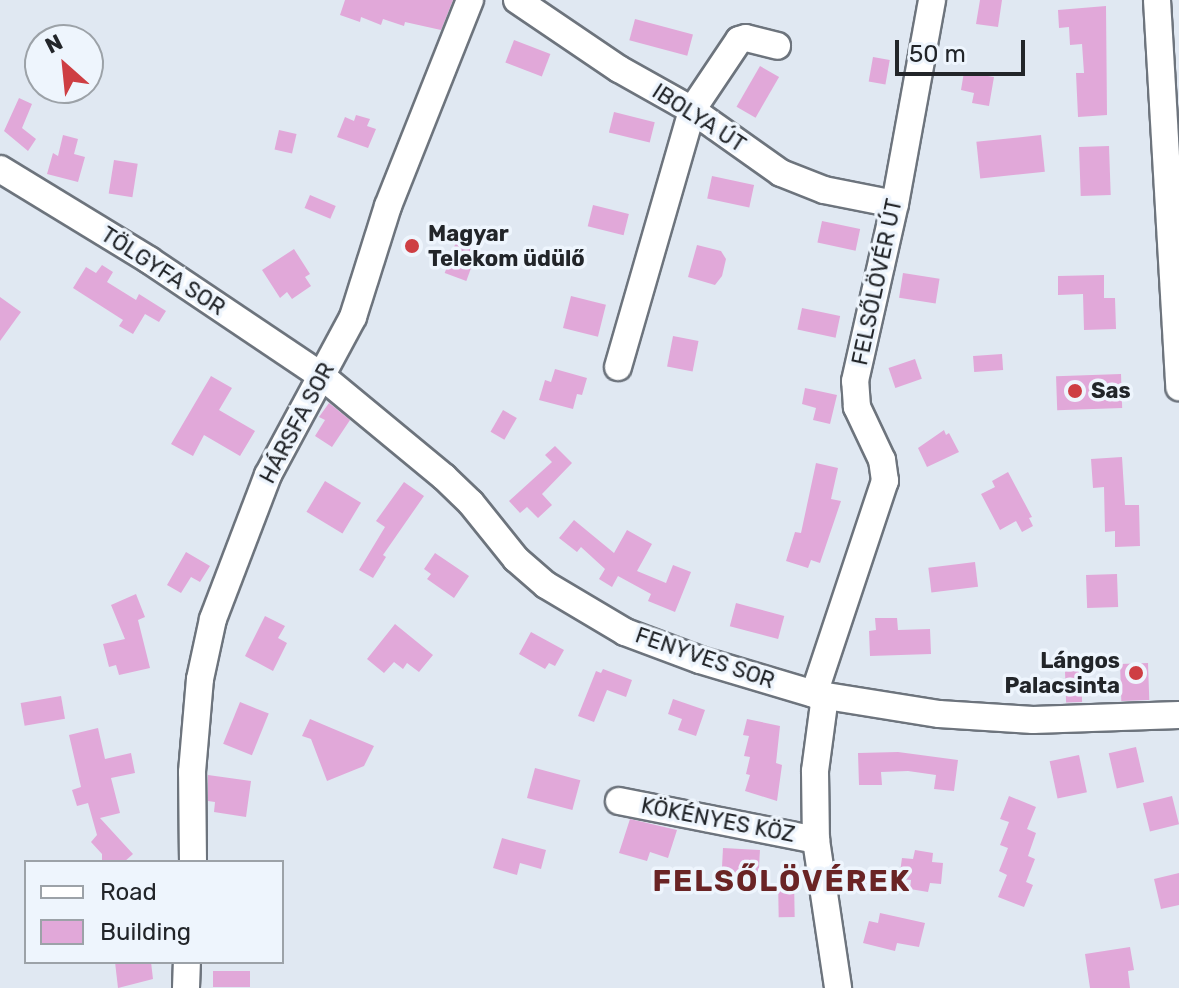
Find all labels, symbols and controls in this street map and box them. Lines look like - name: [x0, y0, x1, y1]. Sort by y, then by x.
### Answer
- north arrow: [24, 24, 104, 104]
- scale bar: [899, 24, 1029, 74]
- text: N: [41, 28, 67, 60]
- text: 50 m: [909, 40, 966, 68]
- street label: IBOLYA ÚT: [647, 78, 751, 158]
- street label: FELSŐLÖVÉR ÚT: [846, 196, 908, 368]
- place label: Magyar Telekom üdülő: [428, 220, 585, 272]
- street label: TÖLGYFA SOR: [96, 221, 230, 321]
- marker: Magyar Telekom üdülő: [403, 237, 421, 255]
- street label: HÁRSFA SOR: [254, 358, 340, 488]
- place label: Sas: [1091, 378, 1131, 404]
- marker: Sas: [1066, 382, 1084, 400]
- street label: FENYVES SOR: [632, 622, 778, 694]
- place label: Lángos Palacsinta: [1004, 647, 1120, 698]
- marker: Lángos Palacsinta: [1127, 664, 1145, 682]
- street label: KÖKÉNYES KÖZ: [639, 792, 797, 848]
- legend: [24, 860, 284, 964]
- district label: FELSŐLÖVÉREK: [653, 863, 911, 899]
- text: Road: [100, 878, 157, 906]
- text: Building: [100, 918, 191, 946]

